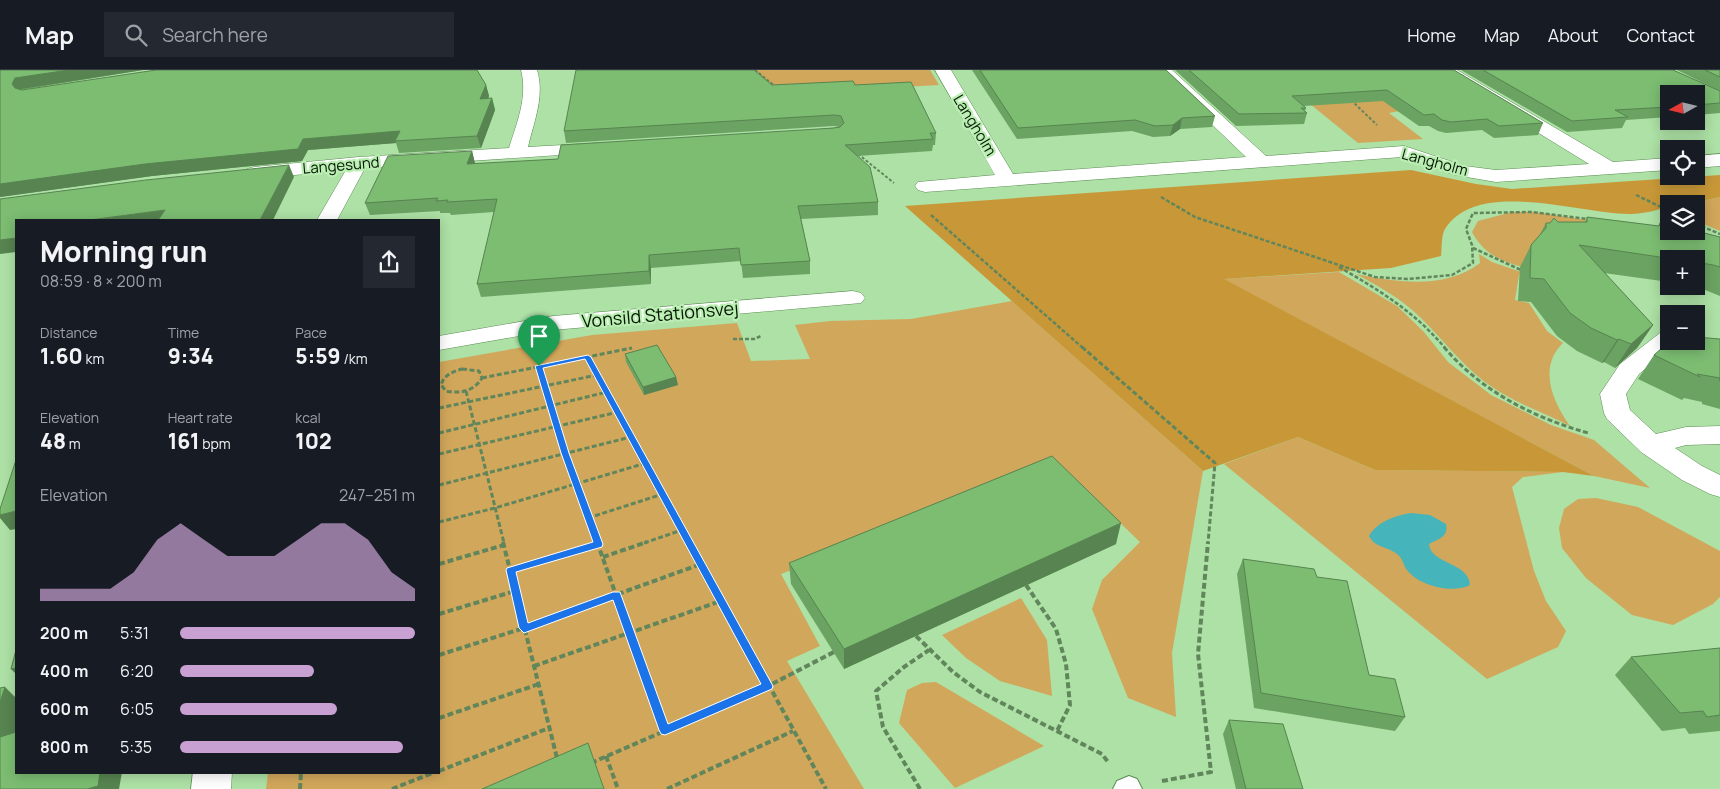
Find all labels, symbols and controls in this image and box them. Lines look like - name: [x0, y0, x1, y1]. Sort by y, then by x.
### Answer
- search box: [104, 12, 454, 57]
- text: Map: [25, 18, 74, 51]
- icon: search: [122, 21, 150, 49]
- text: Search here: [162, 22, 268, 48]
- text: Home: [1407, 23, 1456, 47]
- text: Map: [1484, 23, 1520, 47]
- text: About: [1548, 23, 1598, 47]
- text: Contact: [1626, 23, 1695, 47]
- north arrow: [1660, 85, 1705, 130]
- map controls: [1660, 85, 1705, 350]
- street label: Langholm: [949, 91, 1001, 159]
- button: locate: [1660, 140, 1705, 185]
- street label: Langholm: [1400, 143, 1470, 181]
- street label: Langesund: [302, 151, 380, 179]
- button: layers: [1660, 195, 1705, 240]
- text: Morning run: [40, 232, 207, 270]
- button: share: [363, 236, 415, 288]
- button: +: [1660, 250, 1705, 295]
- text: 08:59 · 8 × 200 m: [40, 270, 162, 292]
- street label: Vonsild Stationsvej: [581, 295, 739, 333]
- button: −: [1660, 305, 1705, 350]
- pin: [518, 315, 560, 366]
- icon: arrive: [525, 322, 553, 350]
- text: Distance: [40, 323, 97, 342]
- text: Time: [168, 323, 199, 342]
- text: Pace: [295, 323, 327, 342]
- text: 1.60: [40, 342, 83, 370]
- text: 9:34: [168, 342, 214, 370]
- text: 5:59: [295, 342, 341, 370]
- text: km: [83, 349, 104, 368]
- text: /km: [341, 349, 368, 368]
- text: Elevation: [40, 408, 99, 427]
- text: Heart rate: [168, 408, 233, 427]
- text: kcal: [295, 408, 321, 427]
- text: 48: [40, 427, 66, 455]
- text: 161: [168, 427, 199, 455]
- text: 102: [295, 427, 332, 455]
- text: m: [66, 434, 81, 453]
- text: bpm: [199, 434, 231, 453]
- text: Elevation: [40, 484, 108, 506]
- text: 247–251 m: [339, 484, 415, 506]
- text: 200 m: [40, 622, 88, 644]
- text: 5:31: [120, 622, 149, 644]
- text: 400 m: [40, 660, 88, 682]
- text: 6:20: [120, 660, 154, 682]
- text: 600 m: [40, 698, 89, 720]
- text: 6:05: [120, 698, 154, 720]
- text: 800 m: [40, 736, 88, 758]
- text: 5:35: [120, 736, 152, 758]

